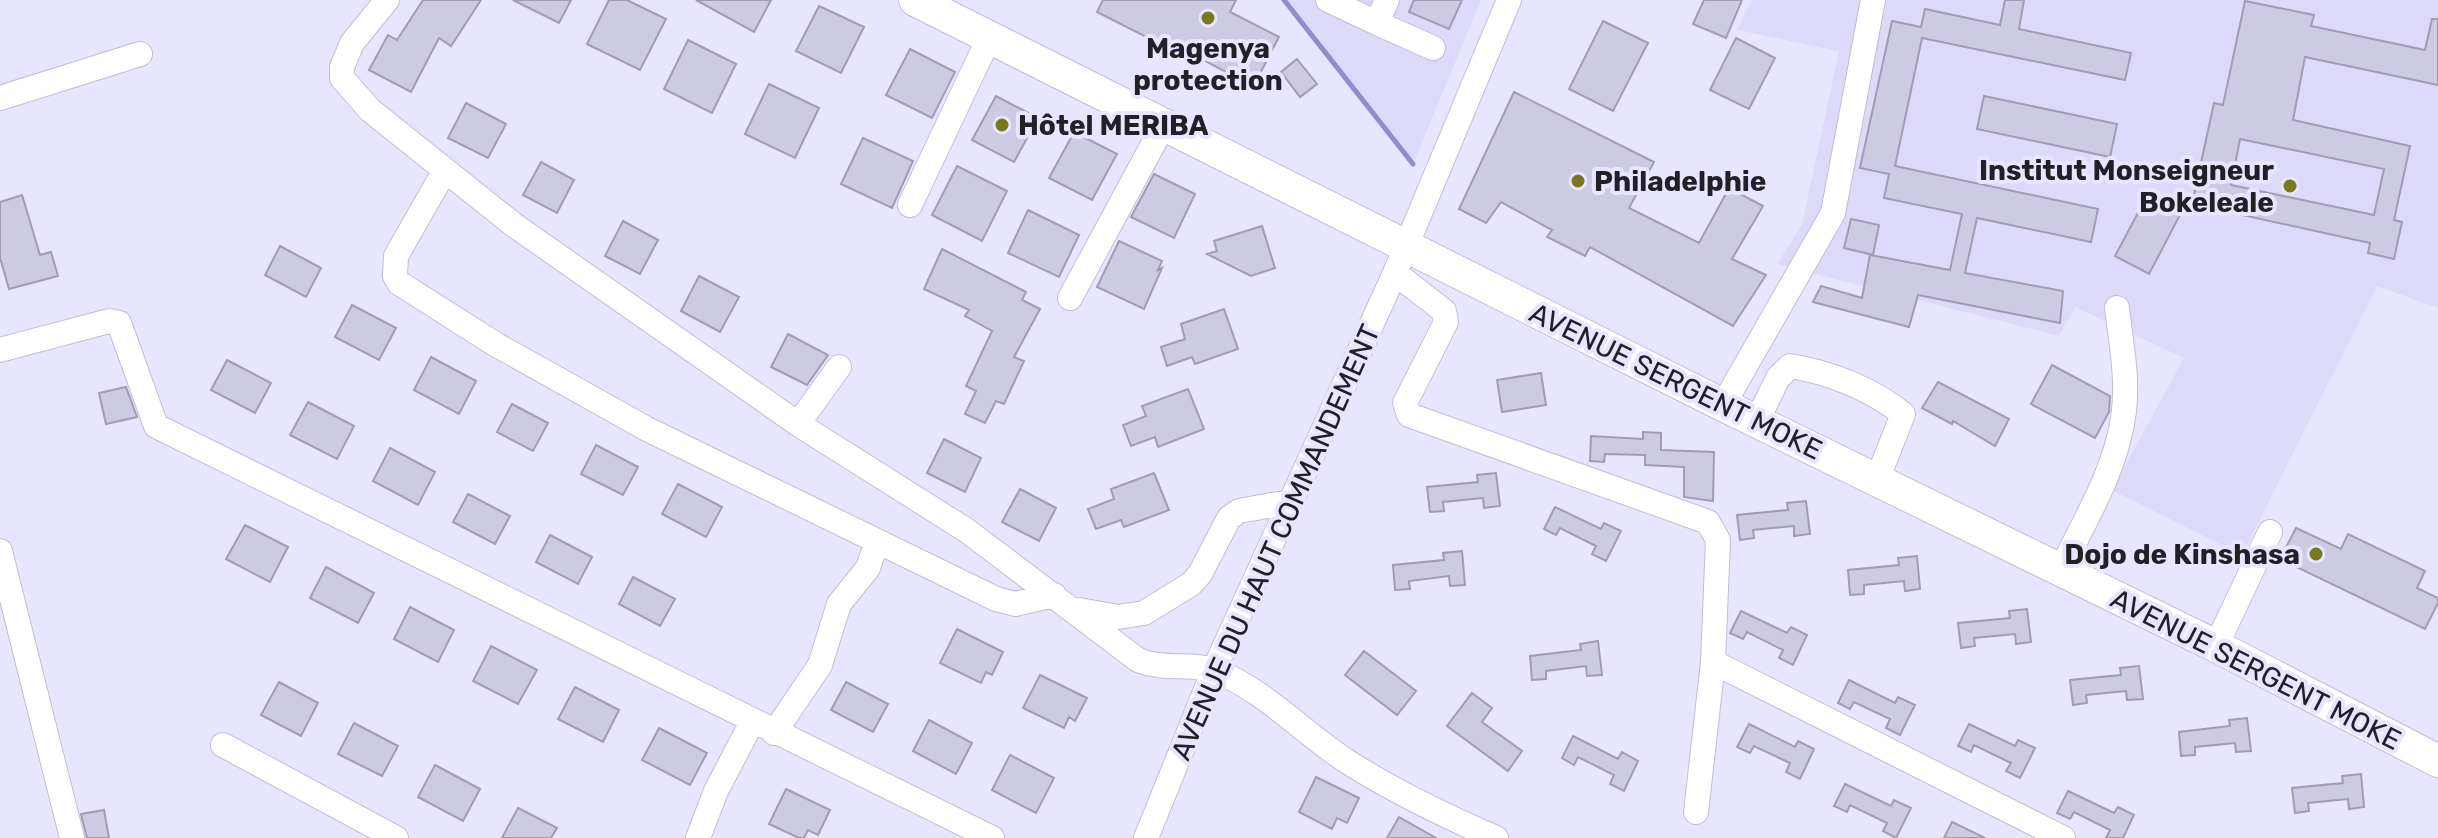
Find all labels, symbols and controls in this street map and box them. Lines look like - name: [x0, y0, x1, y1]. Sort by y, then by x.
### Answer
- marker: Magenya protection: [1199, 9, 1217, 27]
- place label: Magenya protection: [1133, 32, 1283, 97]
- place label: Hôtel MERIBA: [1018, 109, 1209, 142]
- marker: Hôtel MERIBA: [993, 116, 1011, 134]
- place label: Institut Monseigneur Bokeleale: [1979, 154, 2274, 219]
- place label: Philadelphie: [1594, 165, 1766, 198]
- marker: Philadelphie: [1569, 172, 1587, 190]
- marker: Institut Monseigneur Bokeleale: [2281, 177, 2299, 195]
- street label: AVENUE SERGENT MOKE: [1524, 296, 1827, 467]
- street label: AVENUE DU HAUT COMMANDEMENT: [1164, 319, 1387, 765]
- place label: Dojo de Kinshasa: [2064, 538, 2300, 571]
- marker: Dojo de Kinshasa: [2307, 545, 2325, 563]
- street label: AVENUE SERGENT MOKE: [2105, 582, 2406, 757]

